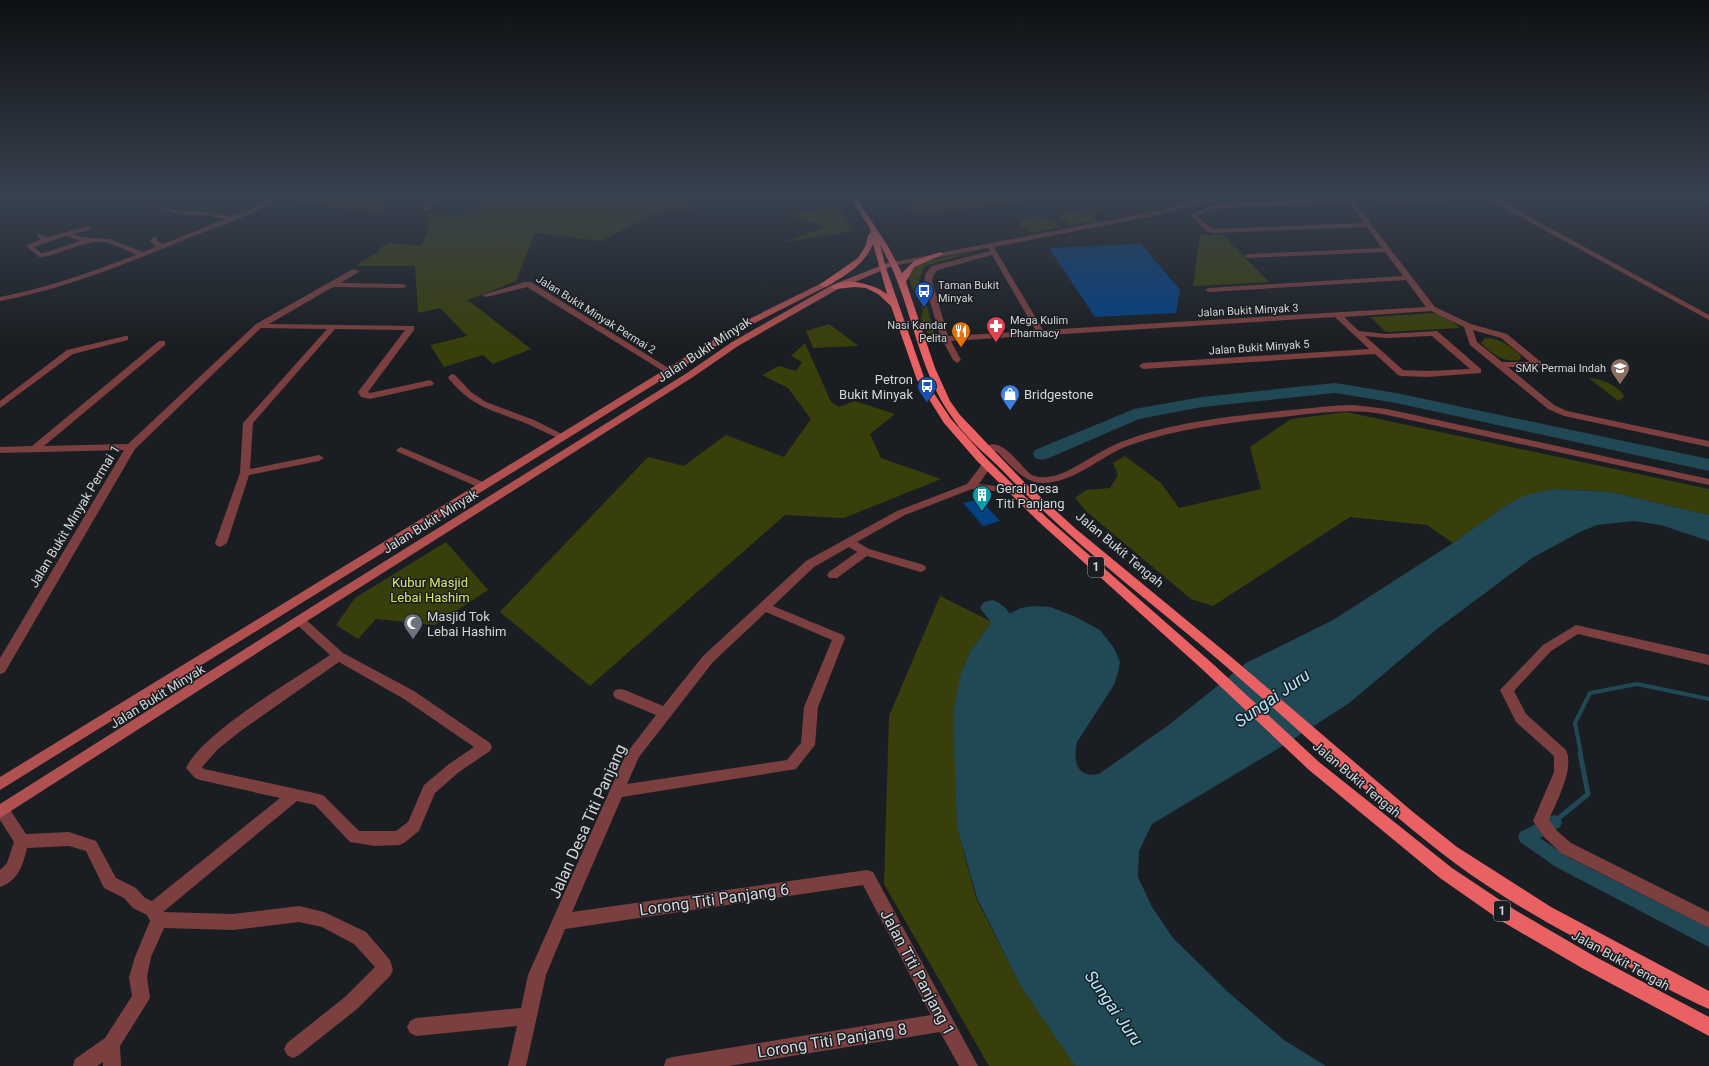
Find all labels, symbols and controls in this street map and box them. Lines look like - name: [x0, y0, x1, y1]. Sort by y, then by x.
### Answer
- street label: Jalan Bukit Minyak Permai 2: [534, 272, 658, 357]
- place label: Taman Bukit Minyak: [938, 279, 1000, 305]
- bus stop icon: Taman Bukit Minyak: [913, 280, 935, 308]
- street label: Jalan Bukit Minyak 3: [1197, 301, 1299, 320]
- street label: Jalan Bukit Minyak: [655, 313, 754, 385]
- place label: Mega Kulim Pharmacy: [1010, 314, 1068, 340]
- pharmacy icon: Mega Kulim Pharmacy: [985, 315, 1007, 343]
- place label: Nasi Kandar Pelita: [887, 319, 947, 345]
- restaurant icon: Nasi Kandar Pelita: [950, 320, 972, 348]
- street label: Jalan Bukit Minyak 5: [1208, 337, 1310, 358]
- school or university icon: SMK Permai Indah: [1609, 357, 1631, 385]
- place label: SMK Permai Indah: [1515, 362, 1606, 375]
- place label: Petron Bukit Minyak: [839, 372, 913, 402]
- bus stop icon: Petron Bukit Minyak: [916, 375, 938, 403]
- shop icon: Bridgestone: [999, 383, 1021, 411]
- place label: Bridgestone: [1024, 387, 1094, 402]
- street label: Jalan Bukit Minyak Permai 1: [26, 442, 123, 590]
- place label: Gerai Desa Titi Panjang: [996, 481, 1065, 511]
- building icon: Gerai Desa Titi Panjang: [971, 484, 993, 512]
- street label: Jalan Bukit Minyak: [380, 486, 481, 557]
- street label: Jalan Bukit Tengah: [1073, 508, 1167, 590]
- road number: 1: [1088, 557, 1104, 577]
- park label: Kubur Masjid Lebai Hashim: [390, 575, 470, 605]
- place label: Masjid Tok Lebai Hashim: [427, 609, 506, 639]
- mosque icon: Masjid Tok Lebai Hashim: [402, 612, 424, 640]
- street label: Jalan Bukit Minyak: [107, 661, 208, 732]
- water label: Sungai Juru: [1231, 665, 1313, 731]
- street label: Jalan Bukit Tengah: [1310, 738, 1404, 820]
- street label: Jalan Desa Titi Panjang: [545, 741, 630, 901]
- street label: Lorong Titi Panjang 6: [638, 880, 790, 919]
- road number: 1: [1494, 901, 1510, 921]
- street label: Jalan Titi Panjang 1: [876, 906, 959, 1039]
- street label: Jalan Bukit Tengah: [1569, 927, 1672, 994]
- water label: Sungai Juru: [1081, 967, 1147, 1049]
- street label: Lorong Titi Panjang 8: [756, 1019, 908, 1062]

